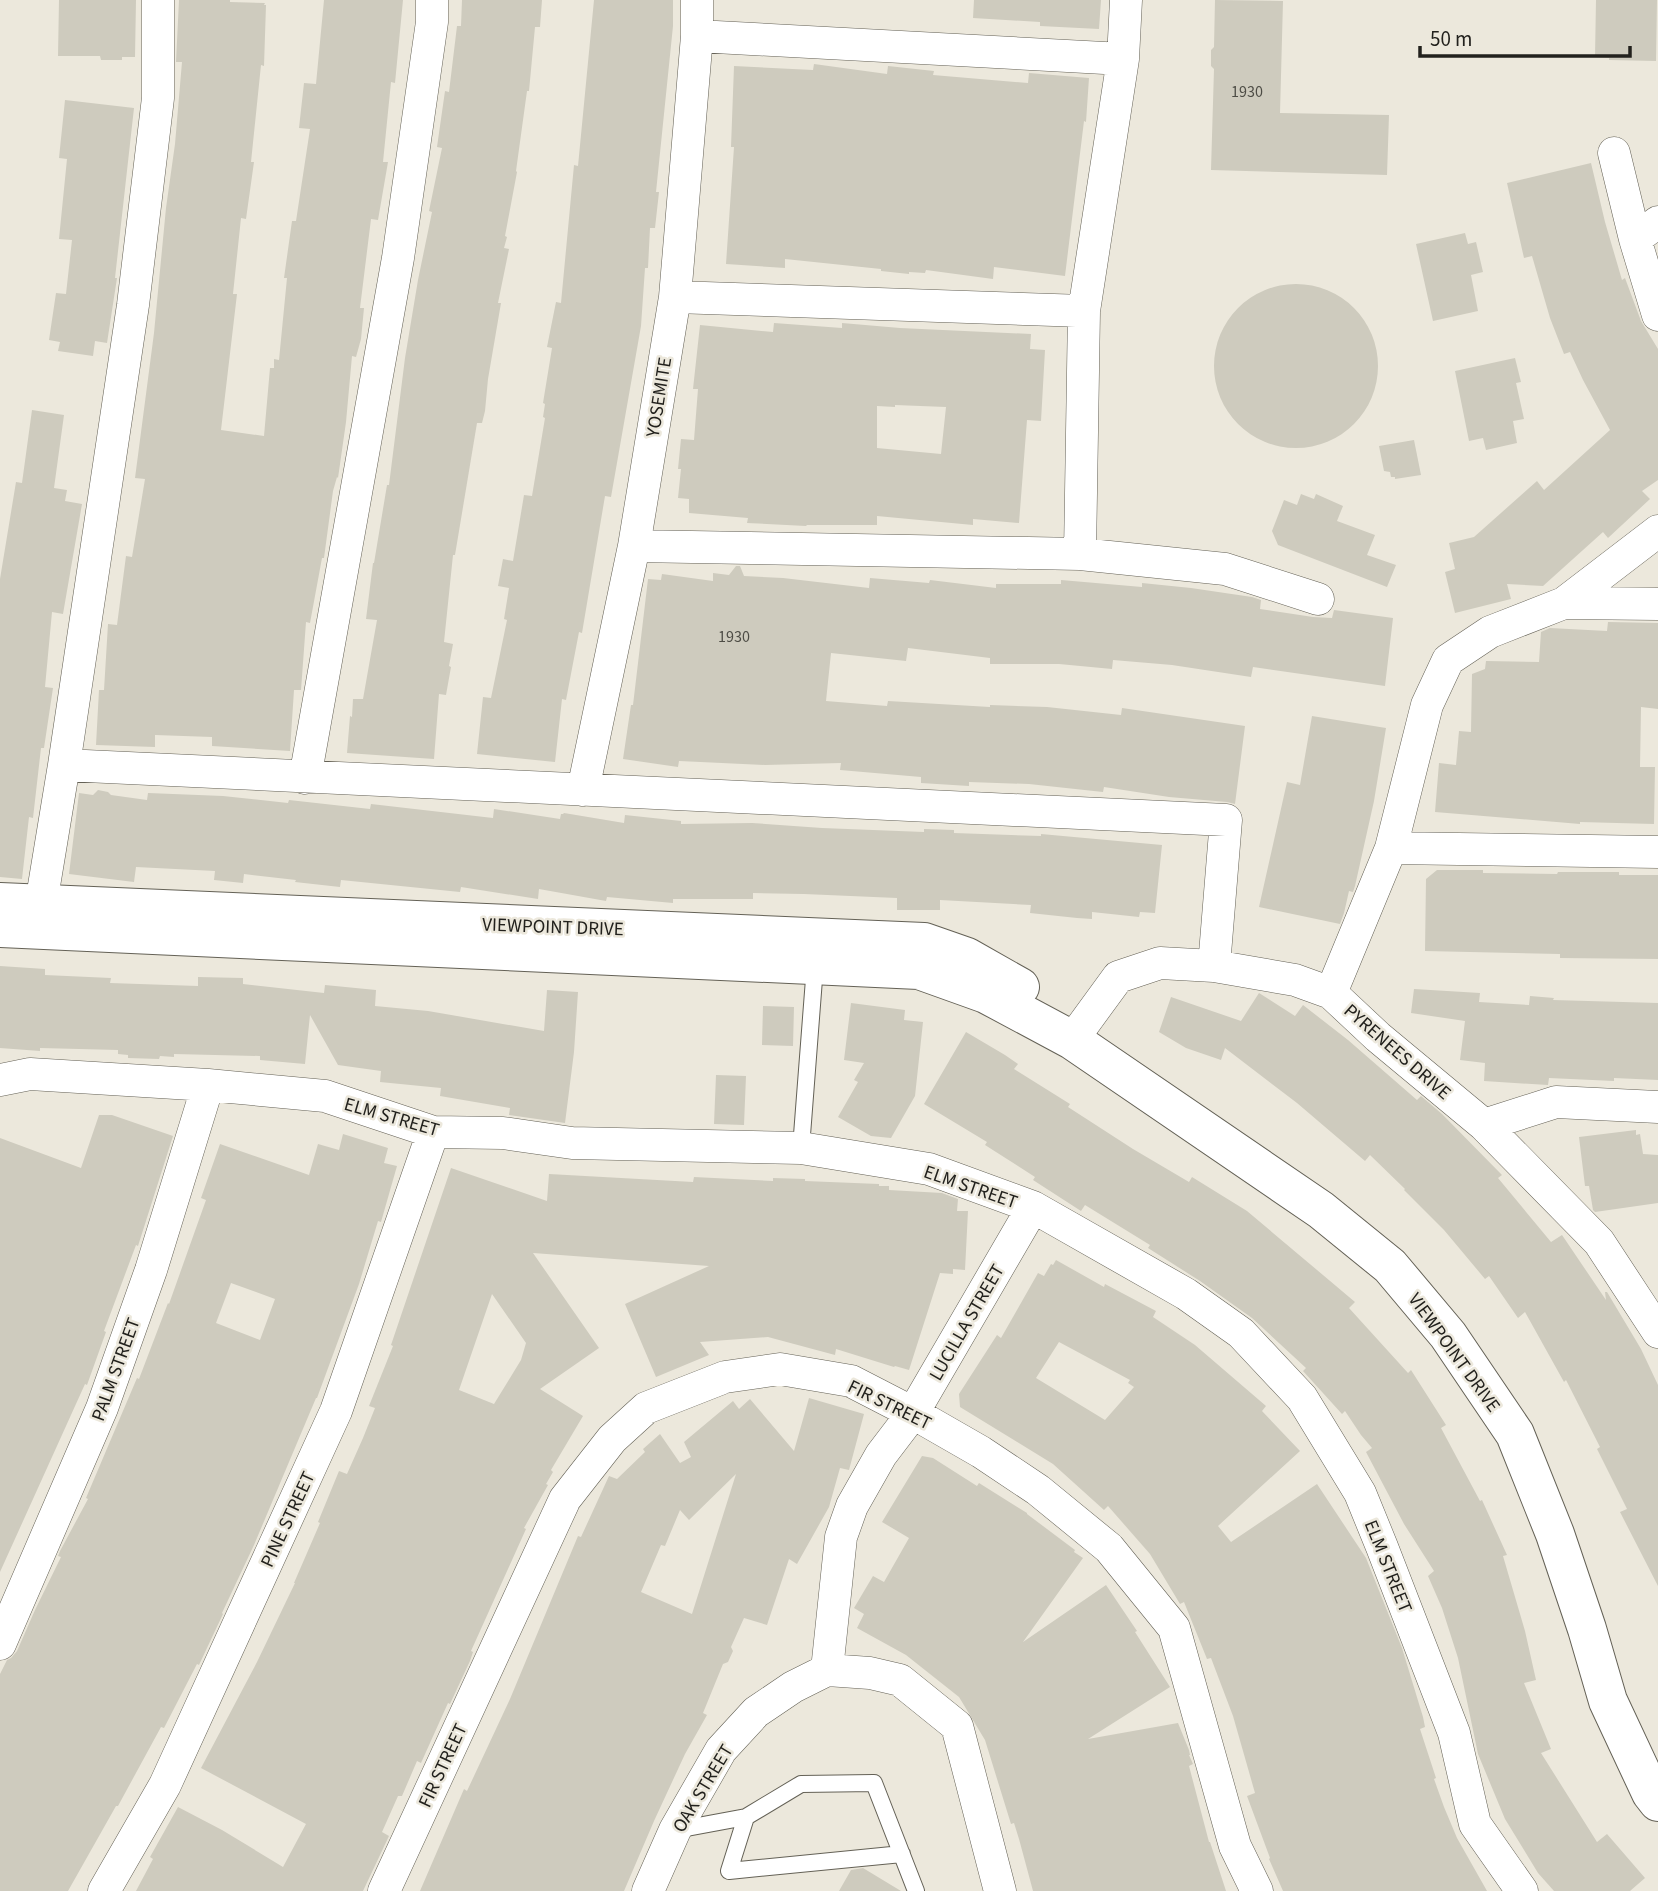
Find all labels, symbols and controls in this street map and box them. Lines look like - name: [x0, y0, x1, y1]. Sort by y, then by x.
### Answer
- scale bar: [1420, 14, 1630, 58]
- text: 50 m: [1430, 24, 1472, 54]
- house number: 1930: [1231, 81, 1263, 103]
- street label: YOSEMITE: [640, 355, 679, 440]
- house number: 1930: [718, 626, 750, 648]
- street label: VIEWPOINT DRIVE: [482, 912, 624, 943]
- street label: PYRENEES DRIVE: [1338, 998, 1456, 1106]
- street label: ELM STREET: [341, 1091, 442, 1144]
- street label: ELM STREET: [920, 1159, 1021, 1216]
- street label: LUCILLA STREET: [923, 1260, 1012, 1386]
- street label: VIEWPOINT DRIVE: [1401, 1288, 1506, 1418]
- street label: PALM STREET: [85, 1314, 148, 1425]
- street label: FIR STREET: [843, 1373, 936, 1437]
- street label: PINE STREET: [254, 1467, 322, 1572]
- street label: ELM STREET: [1357, 1516, 1418, 1617]
- street label: FIR STREET: [412, 1719, 475, 1812]
- street label: OAK STREET: [666, 1740, 740, 1838]

